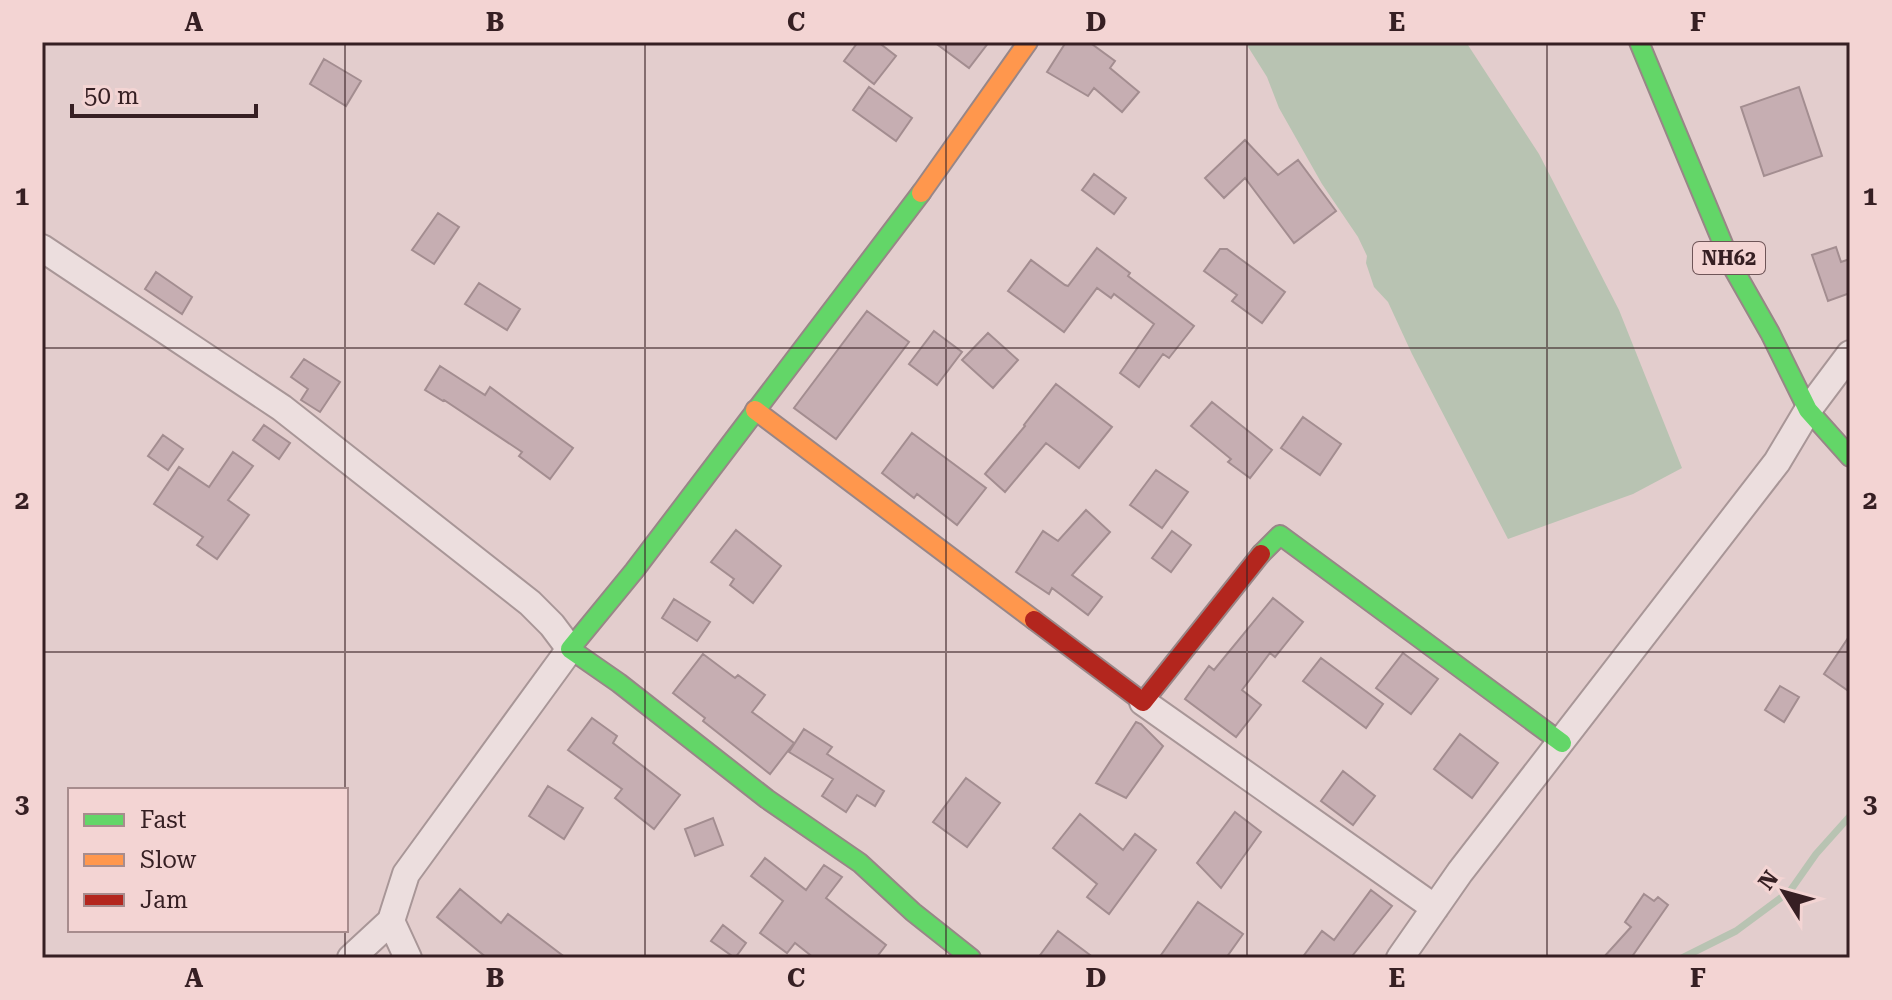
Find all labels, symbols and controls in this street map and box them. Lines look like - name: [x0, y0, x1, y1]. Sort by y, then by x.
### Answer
- text: A: [185, 7, 204, 37]
- text: B: [486, 7, 504, 37]
- text: C: [787, 7, 805, 37]
- text: D: [1086, 7, 1106, 37]
- text: E: [1389, 7, 1405, 37]
- text: F: [1690, 7, 1706, 37]
- scale bar: [72, 68, 256, 118]
- text: 50 m: [84, 82, 139, 110]
- text: 1: [15, 181, 29, 211]
- text: 1: [1863, 181, 1877, 211]
- road number: NH62: [1693, 242, 1765, 274]
- text: 2: [15, 485, 29, 515]
- text: 2: [1863, 485, 1877, 515]
- legend: [68, 788, 348, 932]
- text: 3: [15, 789, 29, 819]
- text: 3: [1863, 789, 1877, 819]
- text: Fast: [140, 806, 187, 834]
- text: Slow: [140, 846, 197, 874]
- north arrow: [1744, 852, 1824, 932]
- text: N: [1753, 866, 1784, 895]
- text: Jam: [140, 886, 188, 914]
- text: A: [185, 963, 204, 993]
- text: B: [486, 963, 504, 993]
- text: C: [787, 963, 805, 993]
- text: D: [1086, 963, 1106, 993]
- text: E: [1389, 963, 1405, 993]
- text: F: [1690, 963, 1706, 993]

